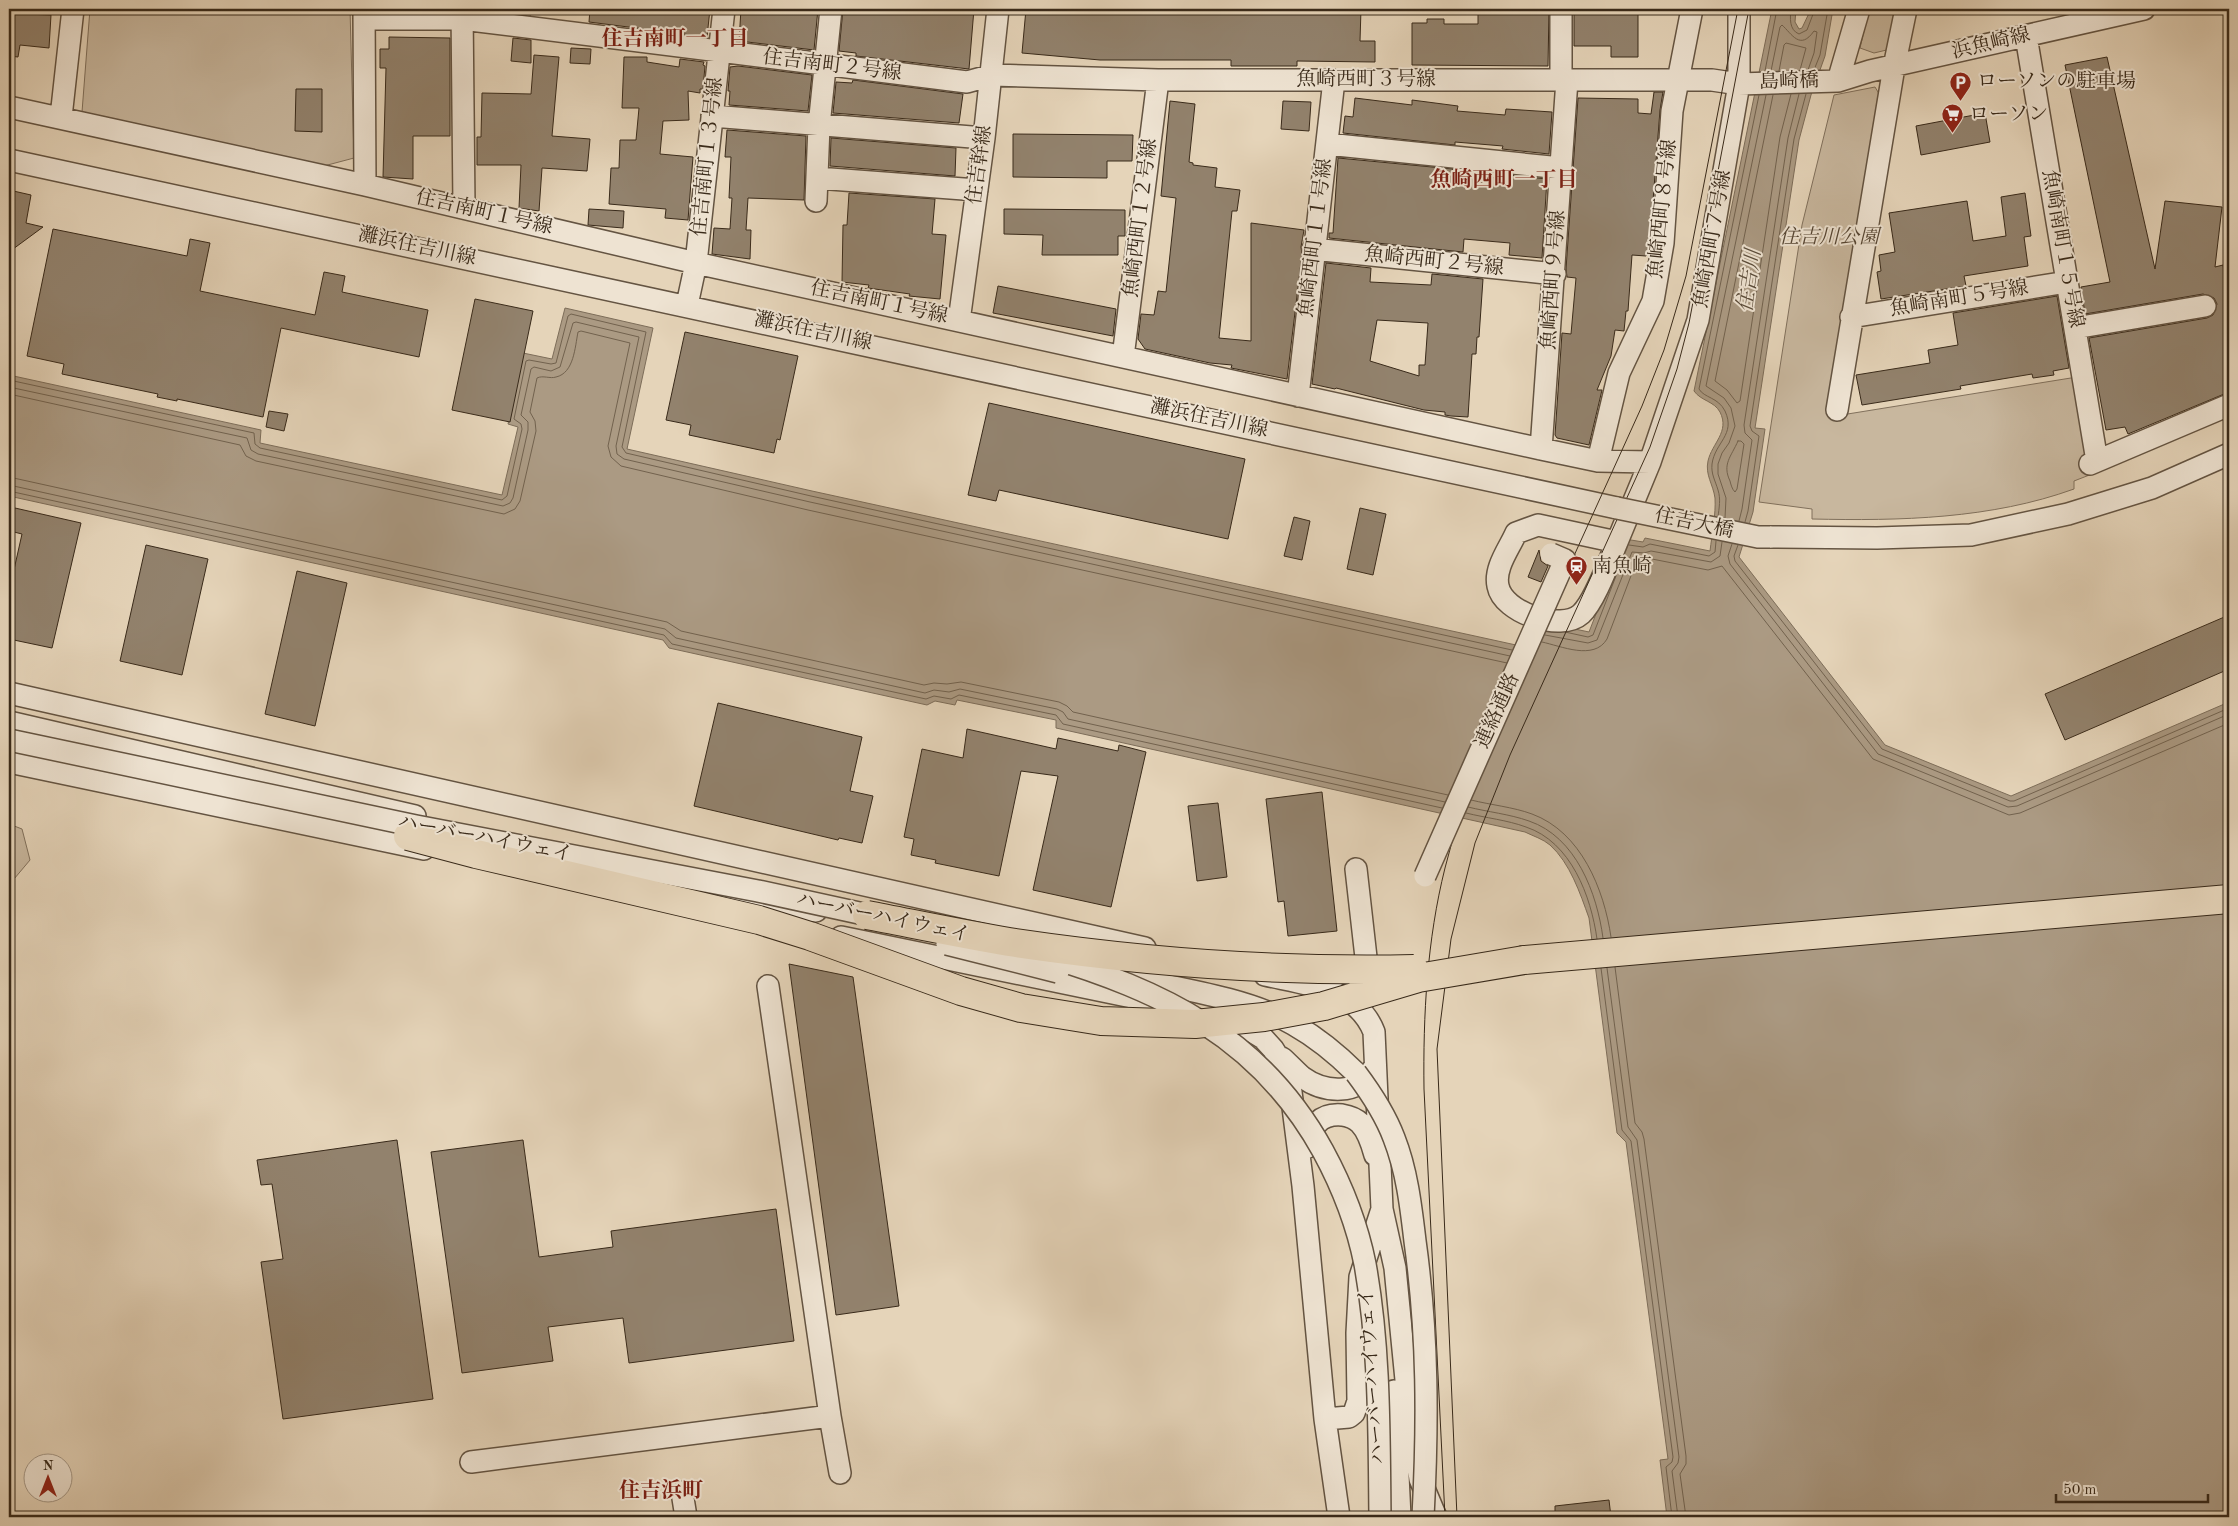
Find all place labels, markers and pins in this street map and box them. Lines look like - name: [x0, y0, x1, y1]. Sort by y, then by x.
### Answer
- parking icon: ローソンの駐車場: [1949, 70, 1973, 101]
- place label: ローソンの駐車場: [1977, 70, 2136, 92]
- supermarket icon: ローソン: [1941, 103, 1965, 134]
- place label: ローソン: [1969, 105, 2048, 125]
- station icon: 南魚崎: [1564, 555, 1588, 586]
- place label: 南魚崎: [1592, 555, 1652, 577]

